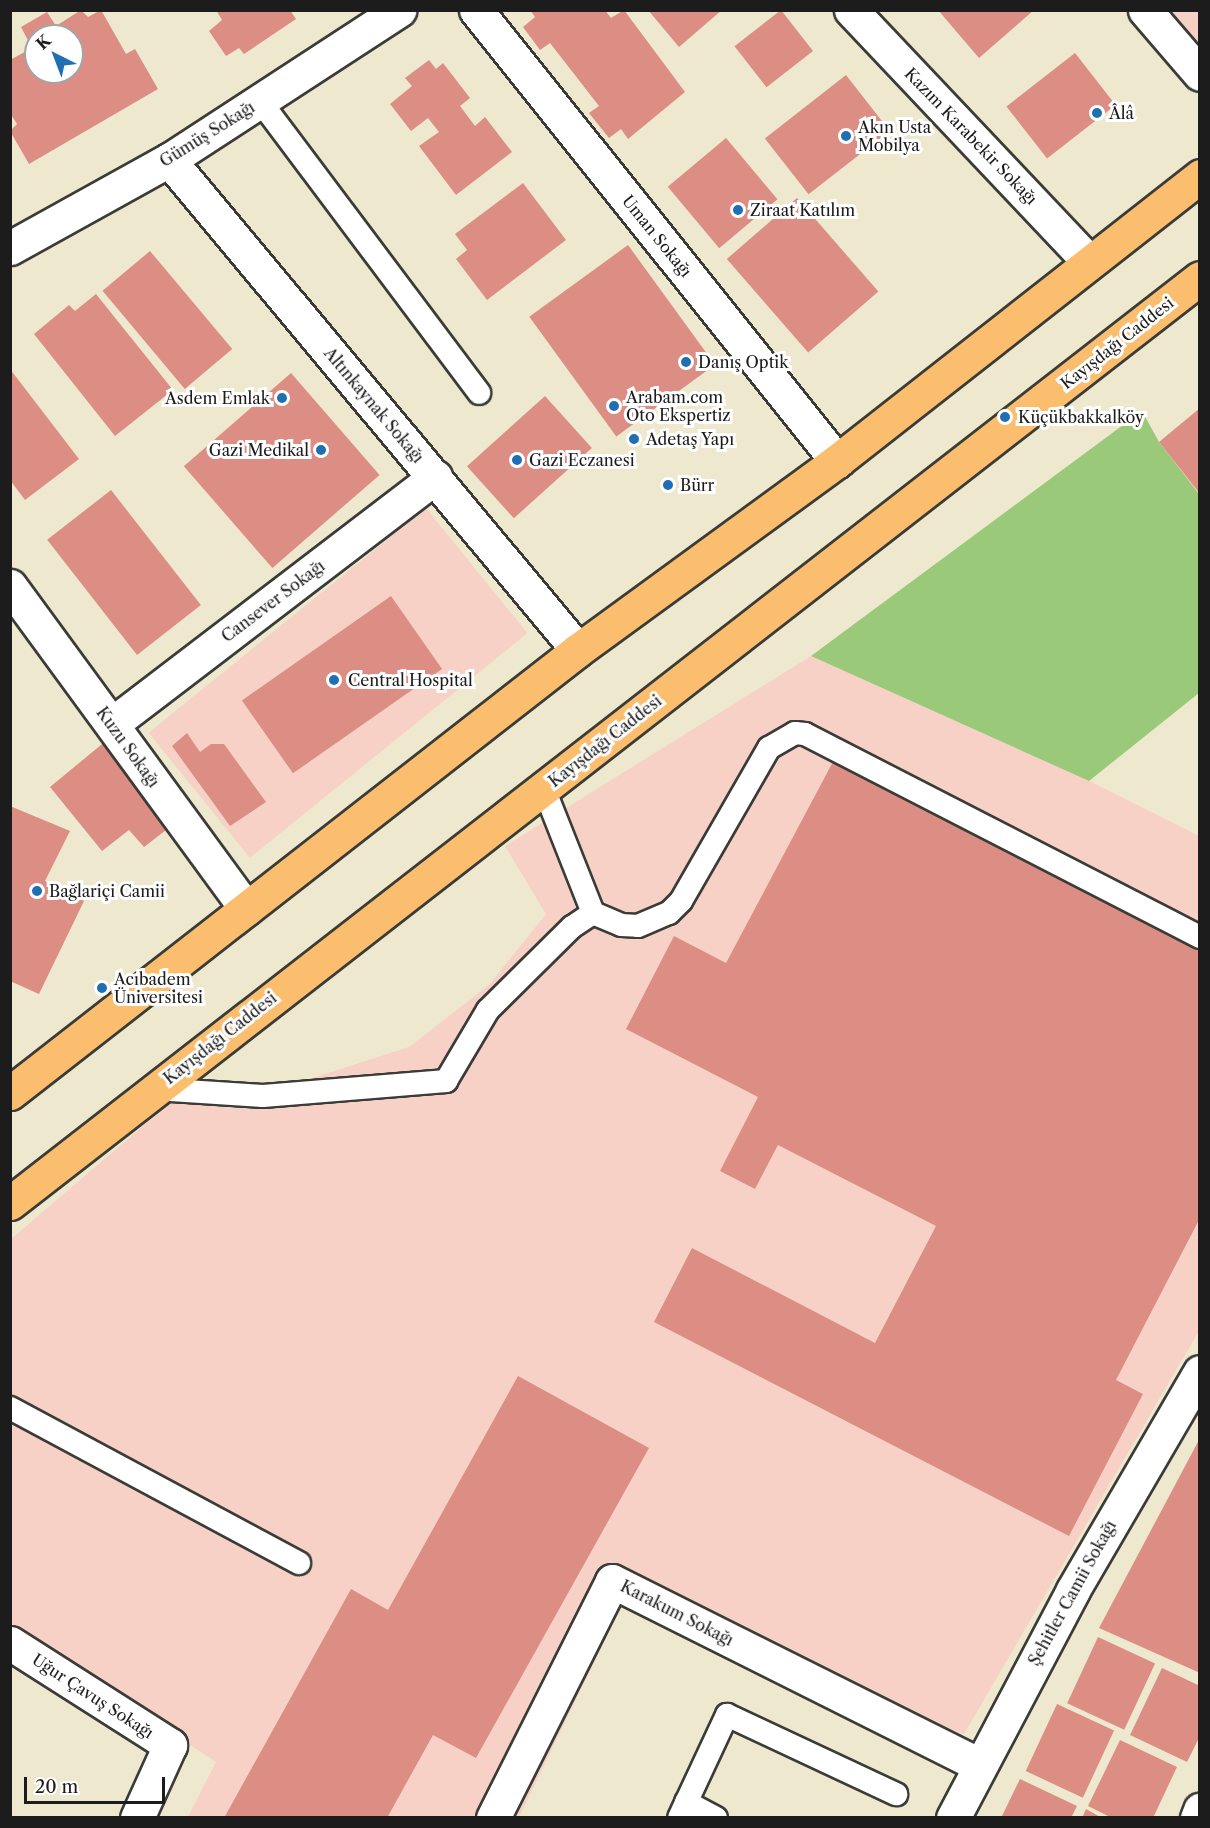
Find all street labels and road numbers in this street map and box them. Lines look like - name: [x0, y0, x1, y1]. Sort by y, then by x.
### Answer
- street label: Kazım Karabekir Sokağı: [901, 64, 1041, 208]
- street label: Gümüş Sokağı: [156, 97, 258, 171]
- street label: Uman Sokağı: [618, 191, 696, 281]
- street label: Kayışdağı Caddesi: [1057, 293, 1177, 393]
- street label: Altınkaynak Sokağı: [320, 343, 428, 467]
- street label: Cansever Sokağı: [218, 556, 328, 646]
- street label: Kayışdağı Caddesi: [545, 691, 665, 791]
- street label: Kuzu Sokağı: [92, 703, 164, 791]
- street label: Kayışdağı Caddesi: [160, 988, 280, 1088]
- street label: Şehitler Camii Sokağı: [1024, 1517, 1120, 1669]
- street label: Karakum Sokağı: [617, 1576, 737, 1650]
- street label: Uğur Çavuş Sokağı: [29, 1650, 157, 1742]

